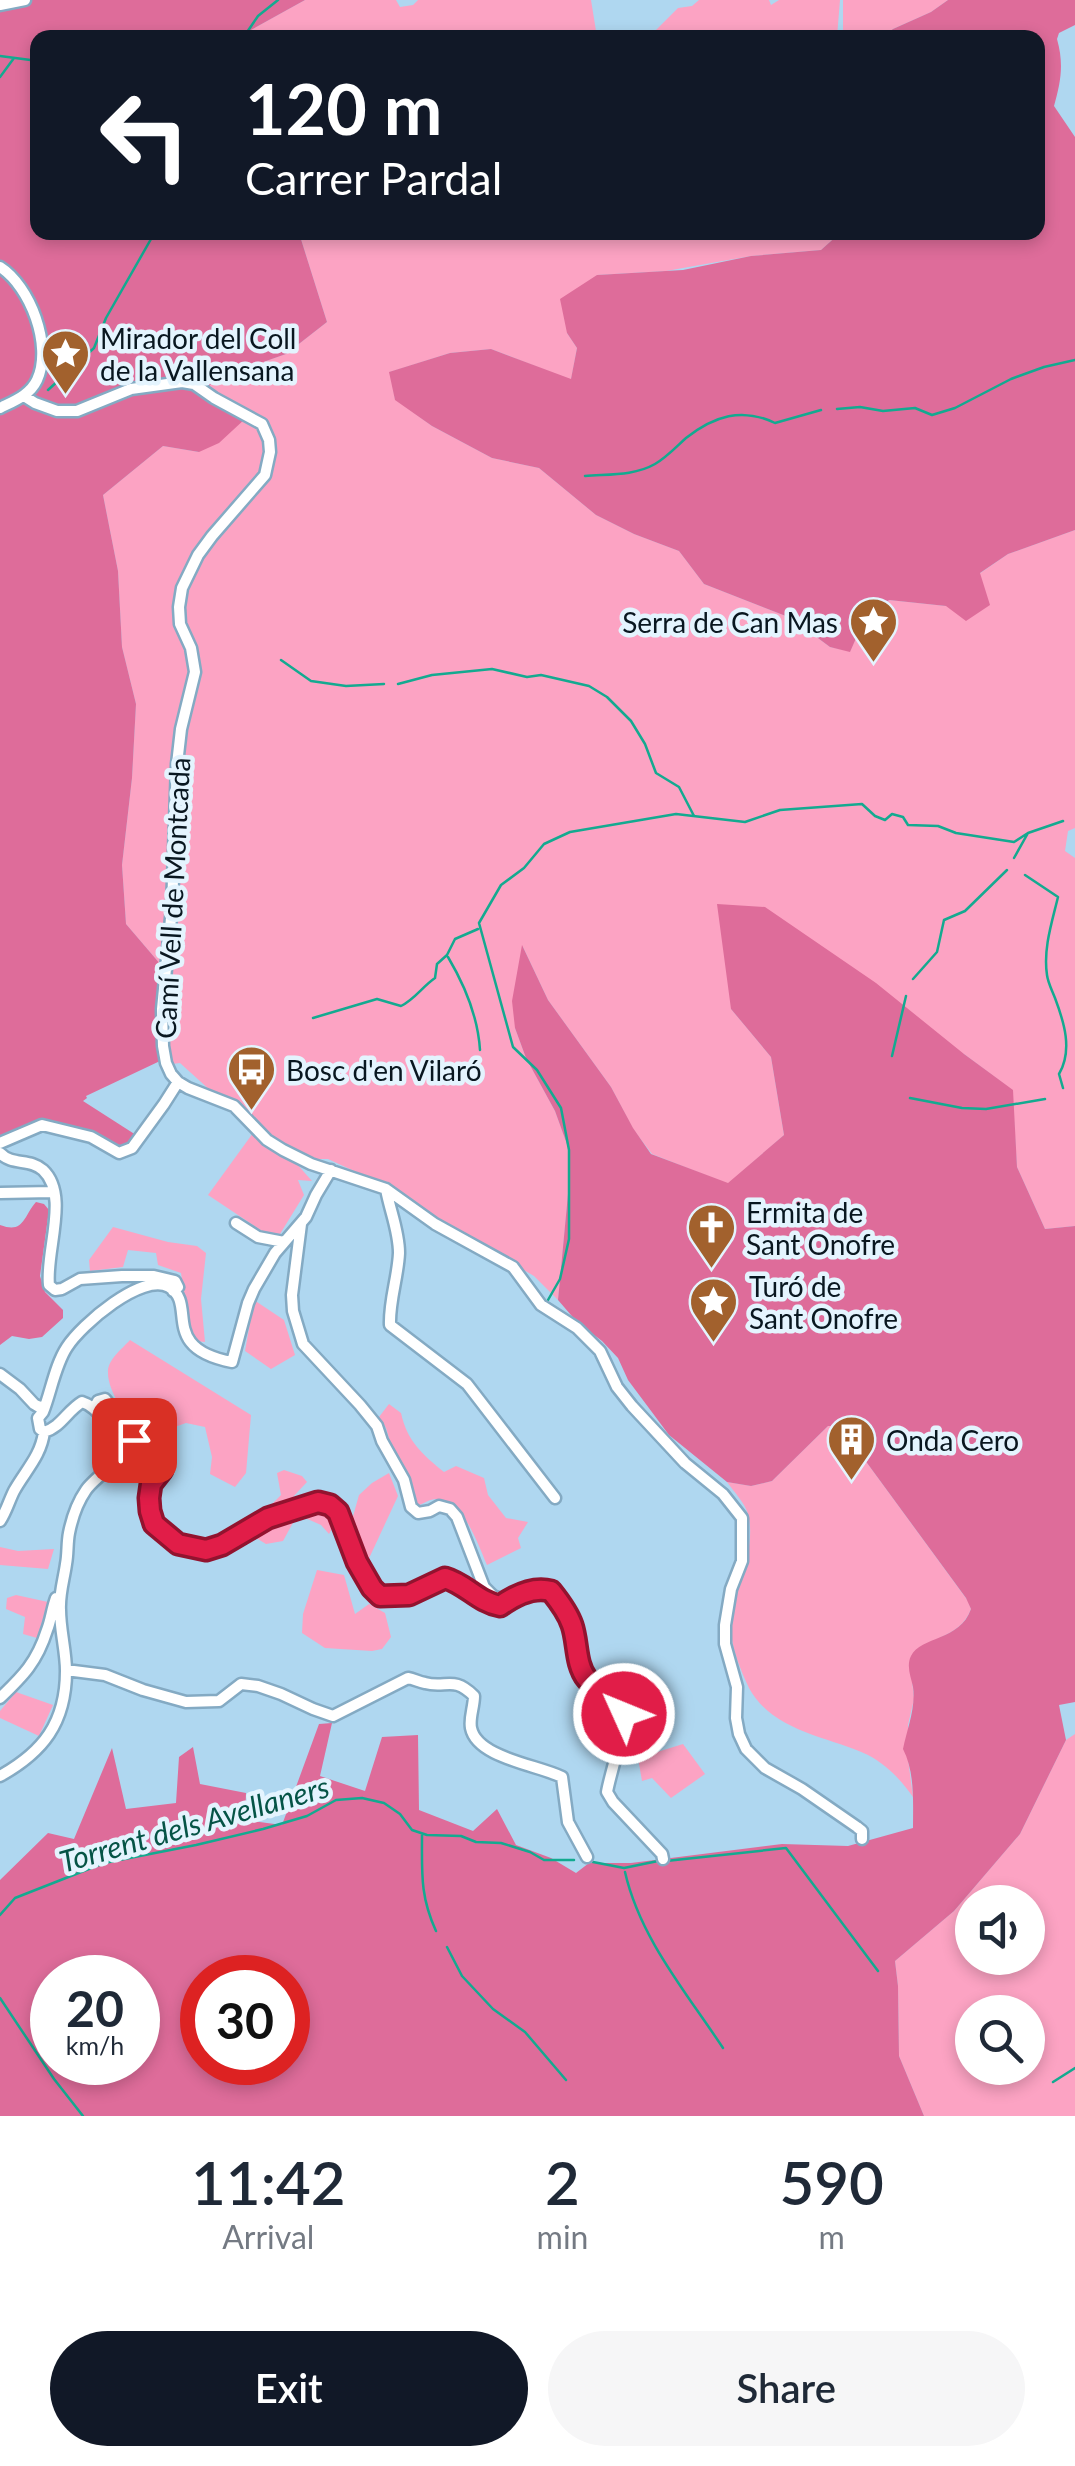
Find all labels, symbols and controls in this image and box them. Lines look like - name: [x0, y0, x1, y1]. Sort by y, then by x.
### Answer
- text: 120 m: [245, 66, 442, 150]
- icon: left: [80, 70, 210, 200]
- text: Carrer Pardal: [245, 151, 502, 205]
- place label: Mirador del Coll de la Vallensana: [100, 321, 296, 387]
- place icon: Mirador del Coll de la Vallensana: [39, 328, 91, 396]
- place icon: Serra de Can Mas: [847, 596, 899, 664]
- place label: Serra de Can Mas: [622, 605, 838, 639]
- street label: Camí Vell de Montcada: [148, 756, 196, 1040]
- bus stop icon: Bosc d'en Vilaró: [225, 1044, 277, 1112]
- place label: Bosc d'en Vilaró: [286, 1053, 482, 1087]
- place label: Ermita de Sant Onofre: [746, 1195, 895, 1261]
- church icon: Ermita de Sant Onofre: [685, 1202, 737, 1270]
- place label: Turó de Sant Onofre: [749, 1269, 898, 1335]
- place icon: Turó de Sant Onofre: [688, 1276, 740, 1344]
- pin: [92, 1398, 177, 1483]
- icon: arrive: [107, 1413, 162, 1468]
- building icon: Onda Cero: [825, 1414, 877, 1482]
- place label: Onda Cero: [886, 1423, 1019, 1457]
- position arrow: [572, 1662, 676, 1766]
- water label: Torrent dels Avellaners: [55, 1767, 333, 1879]
- map controls: [955, 1885, 1045, 2085]
- button: sound: [955, 1885, 1045, 1975]
- speed limit sign: 30: [180, 1955, 310, 2085]
- text: 20: [66, 1978, 124, 2038]
- button: search: [955, 1995, 1045, 2085]
- text: km/h: [66, 2030, 124, 2060]
- text: 11:42: [191, 2146, 346, 2218]
- text: 2: [545, 2146, 580, 2218]
- text: 590: [780, 2146, 884, 2218]
- text: Arrival: [222, 2217, 314, 2256]
- text: min: [537, 2217, 588, 2256]
- text: m: [819, 2217, 845, 2256]
- button: Exit: [50, 2331, 528, 2446]
- button: Share: [548, 2331, 1025, 2446]

